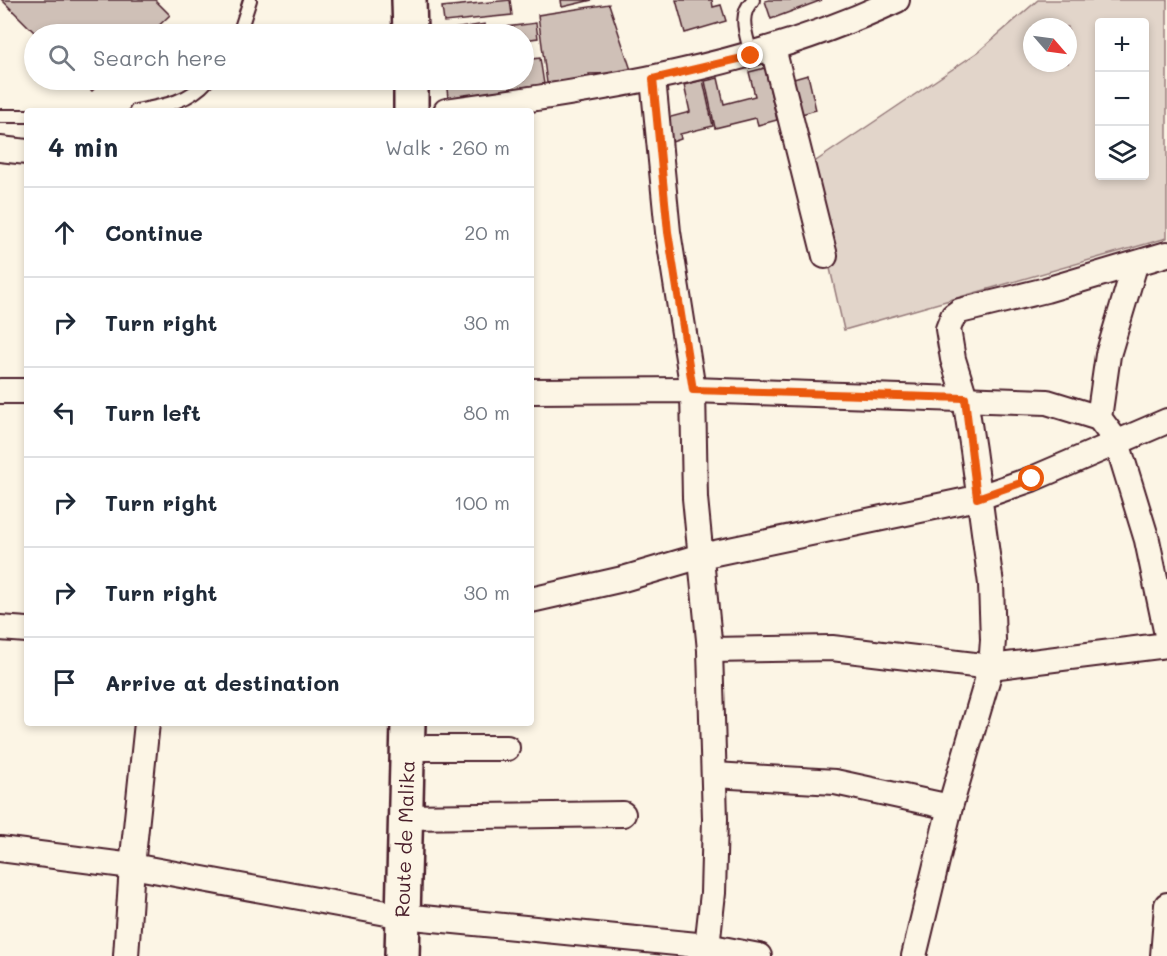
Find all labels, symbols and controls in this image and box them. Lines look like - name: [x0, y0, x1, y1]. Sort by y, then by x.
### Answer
- north arrow: [1023, 18, 1077, 72]
- map controls: [1095, 18, 1149, 180]
- button: +: [1095, 18, 1149, 72]
- search box: [24, 24, 534, 90]
- icon: search: [45, 41, 78, 74]
- route end: [737, 42, 763, 68]
- text: Search here: [93, 43, 227, 72]
- button: −: [1095, 72, 1149, 126]
- button: layers: [1095, 126, 1149, 180]
- text: 4 min: [48, 130, 118, 164]
- text: Walk · 260 m: [385, 134, 510, 160]
- icon: ahead: [48, 216, 81, 249]
- text: Continue: [105, 218, 203, 247]
- text: 20 m: [464, 219, 510, 245]
- icon: right: [48, 306, 81, 339]
- text: Turn right: [105, 308, 217, 337]
- text: 30 m: [464, 309, 510, 335]
- icon: left: [48, 396, 81, 429]
- text: Turn left: [105, 398, 201, 427]
- text: 80 m: [463, 399, 510, 425]
- route start: [1018, 465, 1044, 491]
- icon: right: [48, 486, 81, 519]
- text: Turn right: [105, 488, 217, 517]
- text: 100 m: [454, 489, 510, 515]
- icon: right: [48, 576, 81, 609]
- text: Turn right: [105, 578, 217, 607]
- text: 30 m: [464, 579, 510, 605]
- icon: arrive: [48, 666, 81, 699]
- text: Arrive at destination: [105, 668, 340, 697]
- street label: Route de Malika: [388, 760, 420, 918]

